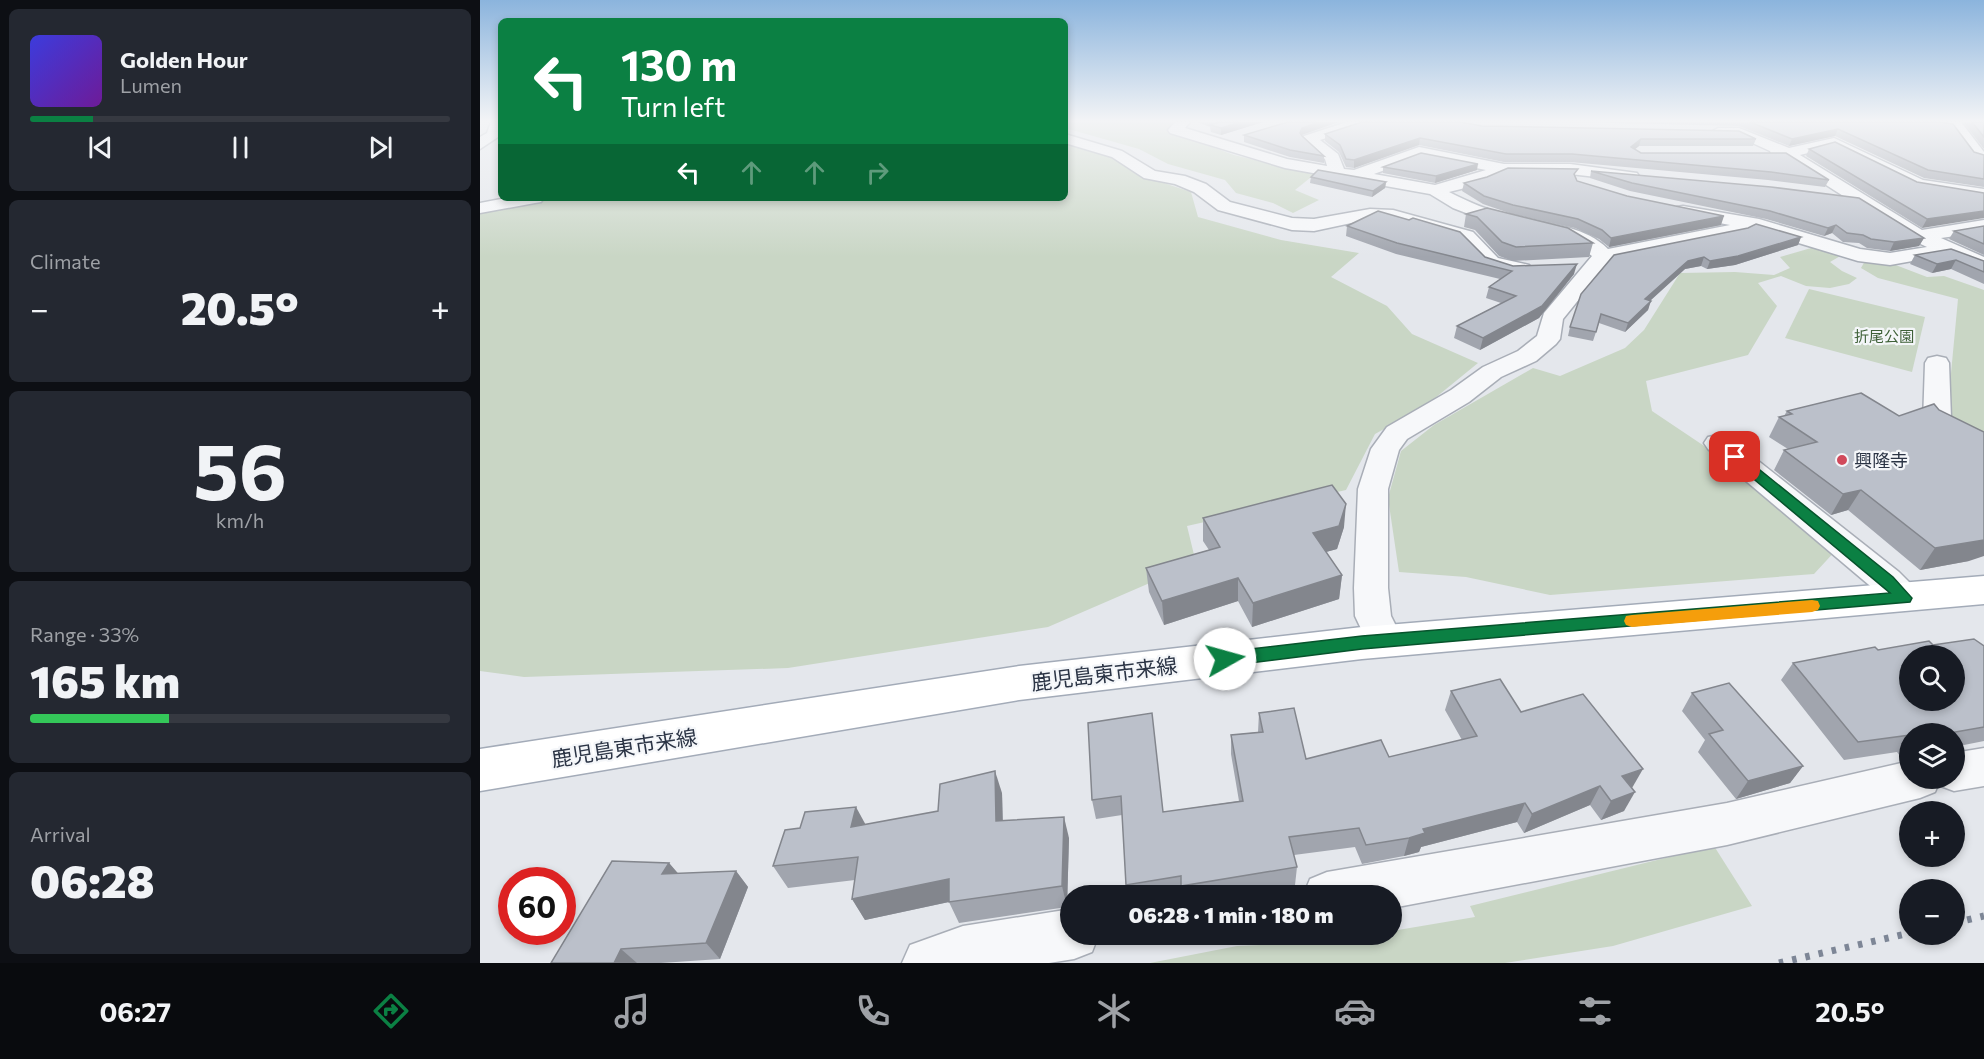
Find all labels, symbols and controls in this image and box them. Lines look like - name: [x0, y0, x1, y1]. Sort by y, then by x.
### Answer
- text: 130 m: [621, 38, 737, 90]
- icon: left: [522, 42, 600, 120]
- text: Golden Hour: [120, 46, 248, 73]
- text: Lumen: [120, 73, 182, 97]
- text: Turn left: [621, 90, 725, 123]
- icon: previous: [84, 131, 117, 164]
- icon: pause: [224, 131, 257, 164]
- icon: next: [364, 131, 397, 164]
- icon: left: [672, 156, 705, 189]
- icon: ahead: [735, 156, 768, 189]
- icon: ahead: [798, 156, 831, 189]
- icon: right: [861, 156, 894, 189]
- text: Climate: [30, 249, 100, 273]
- text: 20.5°: [181, 279, 299, 334]
- text: −: [30, 287, 49, 328]
- text: +: [431, 287, 450, 328]
- park label: 折尾公園: [1854, 327, 1914, 345]
- text: 56: [193, 421, 287, 516]
- pin: [1709, 431, 1760, 482]
- icon: arrive: [1718, 440, 1751, 473]
- place label: 興隆寺: [1854, 449, 1908, 471]
- marker: 興隆寺: [1835, 453, 1849, 467]
- text: km/h: [216, 508, 264, 532]
- text: Range · 33%: [30, 622, 139, 646]
- position arrow: [1193, 627, 1257, 691]
- map controls: [1899, 645, 1965, 945]
- button: search: [1899, 645, 1965, 711]
- text: 165 km: [30, 652, 180, 707]
- street label: 鹿児島東市来線: [1030, 652, 1178, 694]
- street label: 鹿児島東市来線: [549, 723, 699, 771]
- button: layers: [1899, 723, 1965, 789]
- button: +: [1899, 801, 1965, 867]
- text: Arrival: [30, 822, 91, 846]
- text: 06:28: [30, 852, 155, 907]
- speed limit sign: 60: [498, 867, 576, 945]
- button: −: [1899, 879, 1965, 945]
- text: 06:28 · 1 min · 180 m: [1128, 901, 1334, 928]
- icon: directions: [370, 990, 412, 1032]
- icon: music: [611, 990, 653, 1032]
- icon: phone: [852, 990, 894, 1032]
- icon: climate: [1093, 990, 1135, 1032]
- icon: car: [1334, 990, 1376, 1032]
- icon: filters: [1574, 990, 1616, 1032]
- text: 06:27: [99, 995, 171, 1028]
- text: 20.5°: [1815, 995, 1885, 1028]

